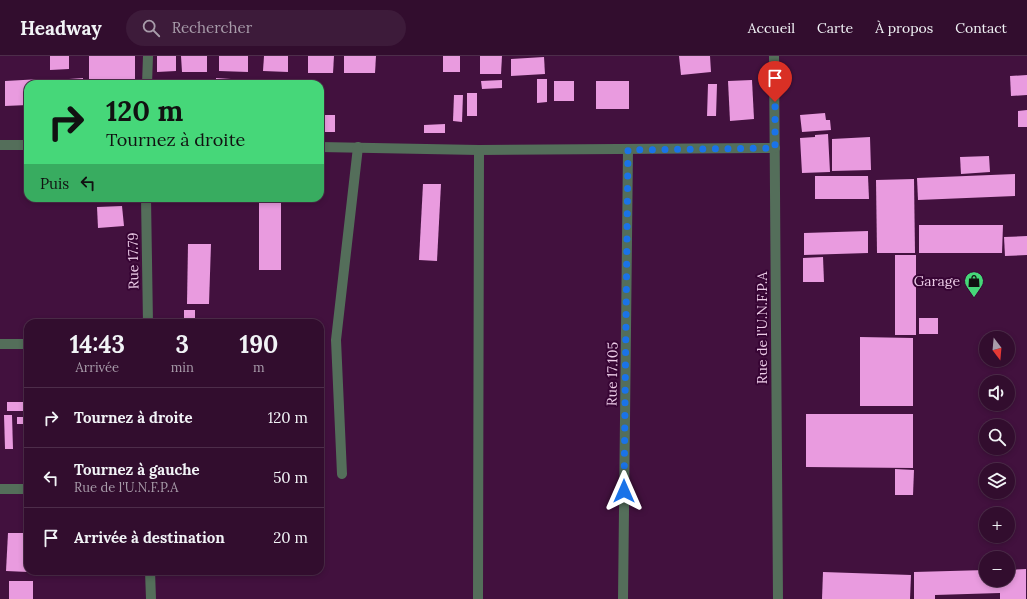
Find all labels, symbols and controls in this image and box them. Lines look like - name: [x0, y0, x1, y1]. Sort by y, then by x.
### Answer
- search box: [126, 10, 406, 46]
- text: Headway: [20, 16, 102, 40]
- icon: search: [140, 17, 162, 39]
- text: Rechercher: [172, 18, 252, 37]
- text: Accueil: [748, 19, 795, 37]
- text: Carte: [817, 19, 853, 37]
- text: À propos: [875, 19, 933, 37]
- text: Contact: [955, 19, 1007, 37]
- pin: [758, 61, 792, 102]
- icon: arrive: [764, 67, 786, 89]
- text: 120 m: [106, 93, 183, 129]
- icon: right: [40, 96, 92, 148]
- text: Tournez à droite: [106, 128, 245, 151]
- icon: left: [77, 172, 99, 194]
- text: Puis: [40, 174, 69, 193]
- street label: Rue 17.79: [124, 232, 142, 290]
- shop icon: Garage: [963, 270, 985, 298]
- street label: Rue de l'U.N.F.P.A: [753, 272, 771, 384]
- place label: Garage: [914, 272, 960, 290]
- text: 14:43: [70, 329, 125, 360]
- text: 3: [176, 329, 189, 360]
- text: 190: [240, 329, 278, 360]
- north arrow: [979, 331, 1015, 367]
- map controls: [979, 331, 1015, 587]
- street label: Rue 17.105: [602, 342, 622, 406]
- text: Arrivée: [76, 359, 119, 376]
- text: min: [171, 359, 194, 376]
- text: m: [253, 359, 265, 376]
- button: sound: [979, 375, 1015, 411]
- icon: right: [40, 407, 62, 429]
- text: Tournez à droite: [74, 408, 193, 427]
- text: 120 m: [268, 408, 308, 427]
- button: search: [979, 419, 1015, 455]
- text: Tournez à gauche: [74, 460, 200, 479]
- button: layers: [979, 463, 1015, 499]
- icon: left: [40, 467, 62, 489]
- text: 50 m: [273, 468, 308, 487]
- position arrow: [603, 470, 645, 512]
- text: Rue de l'U.N.F.P.A: [74, 479, 178, 496]
- button: +: [979, 507, 1015, 543]
- icon: arrive: [40, 527, 62, 549]
- text: Arrivée à destination: [74, 528, 225, 547]
- text: 20 m: [273, 528, 308, 547]
- button: −: [979, 551, 1015, 587]

